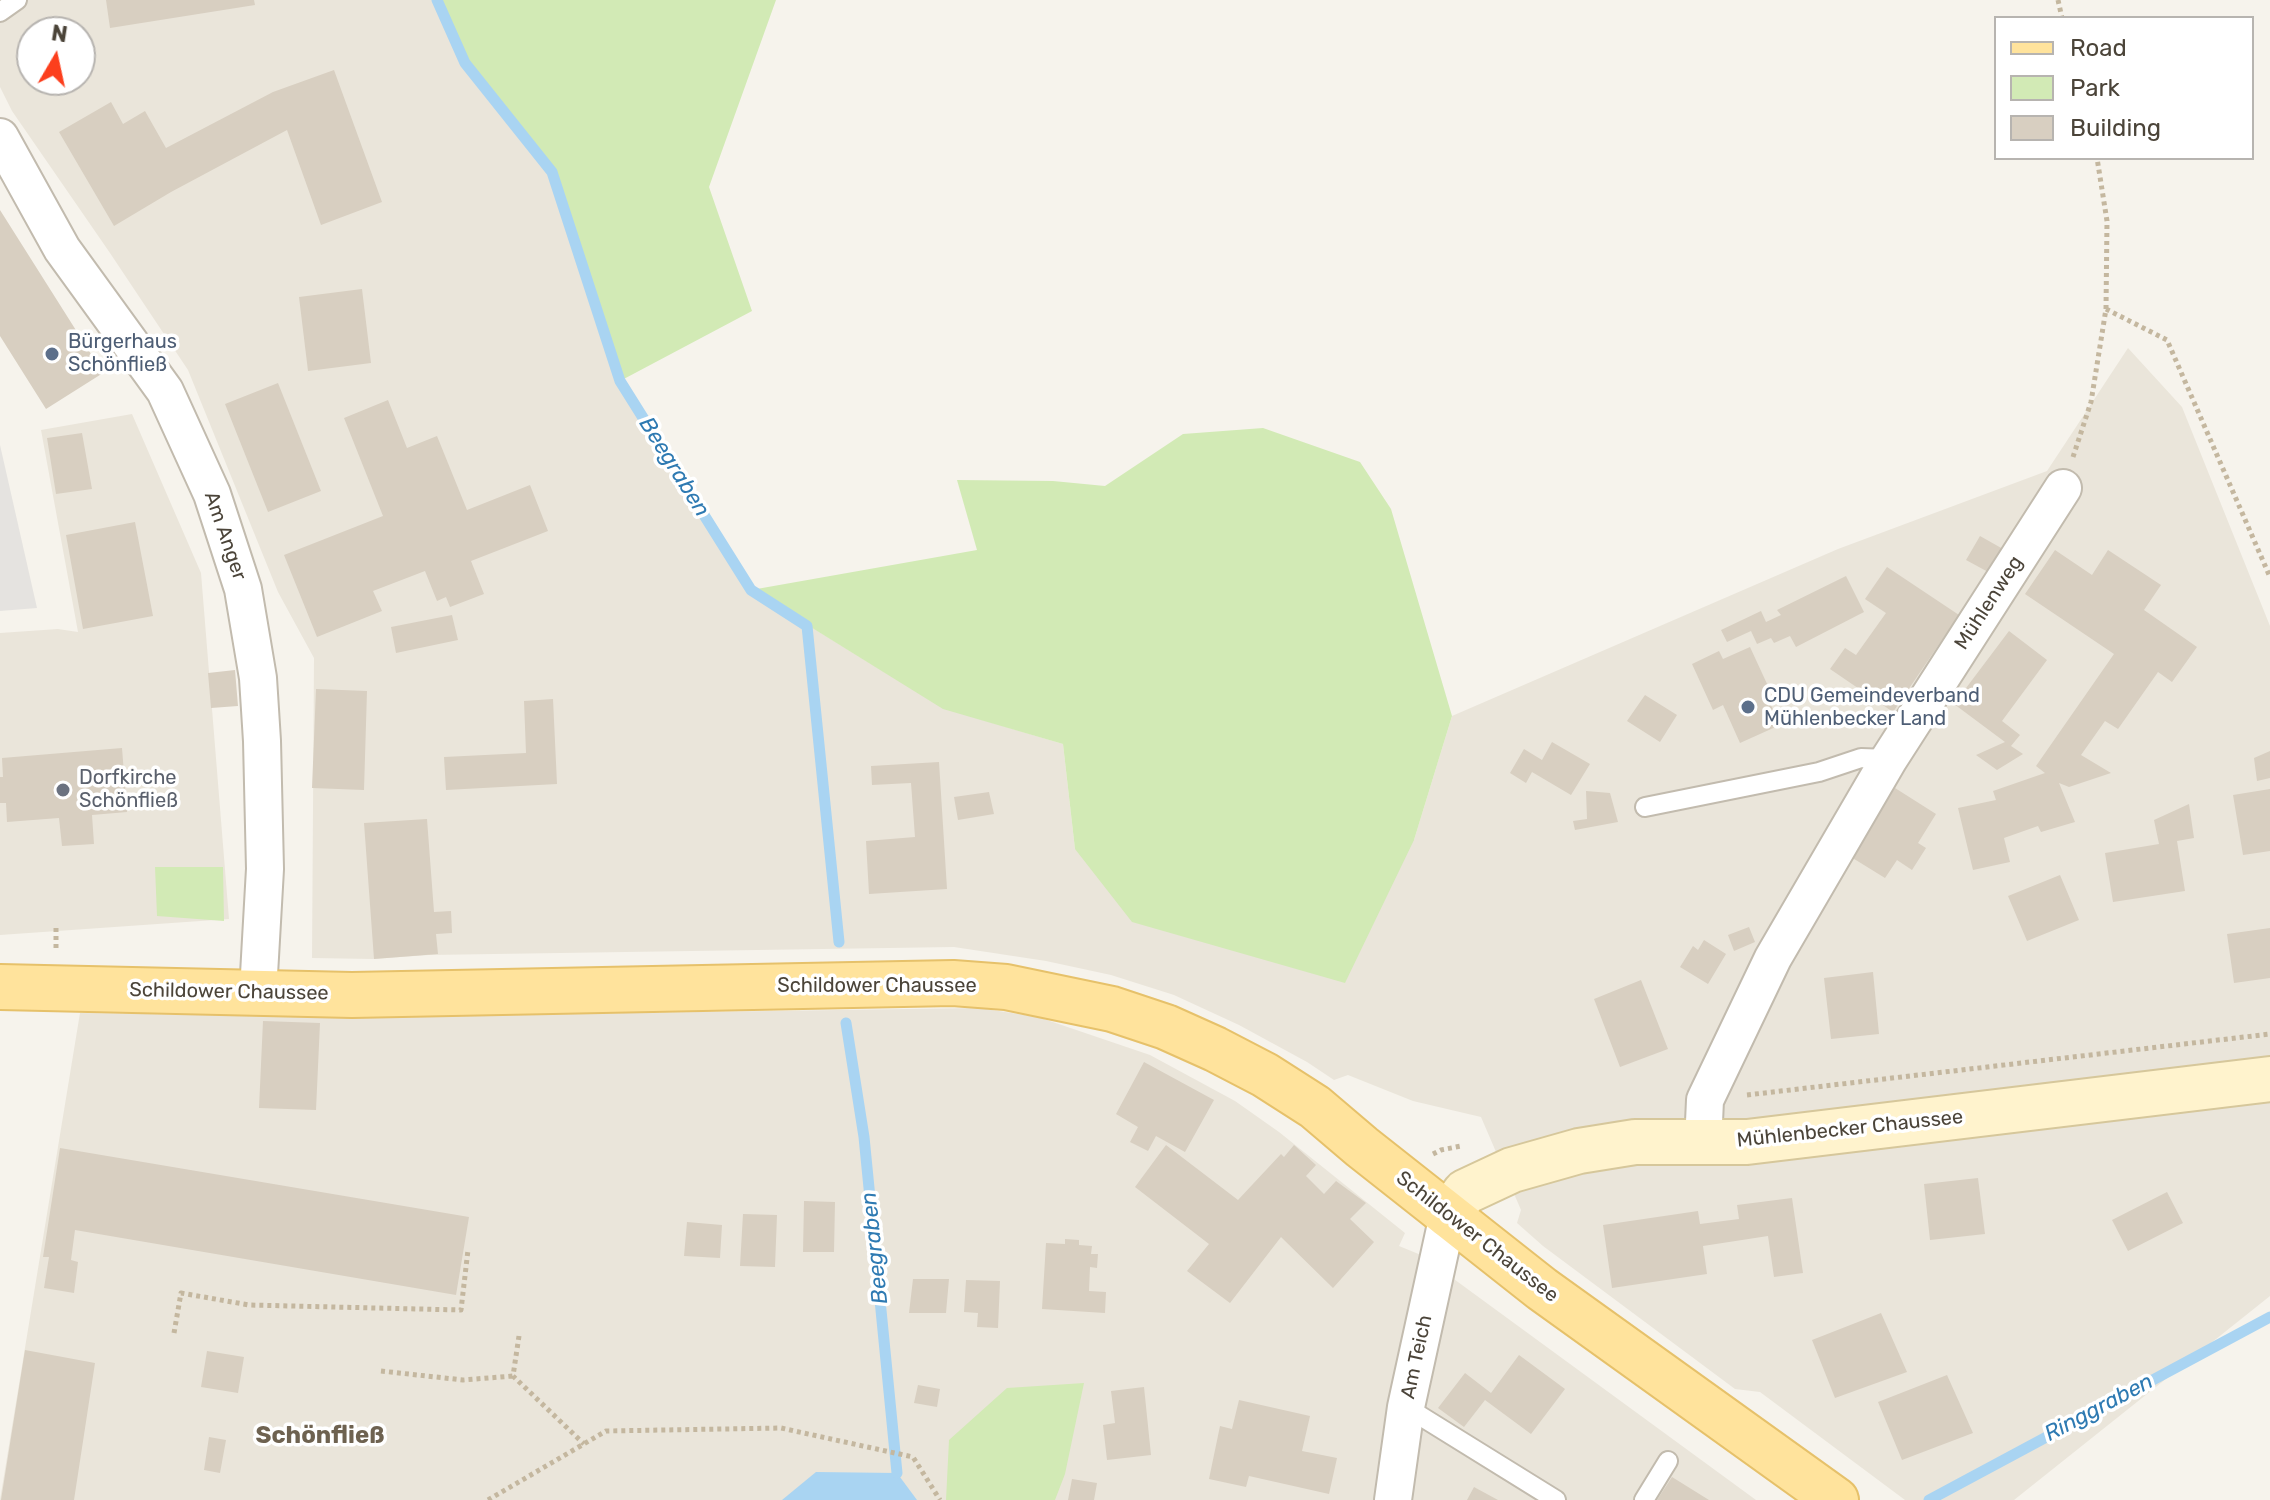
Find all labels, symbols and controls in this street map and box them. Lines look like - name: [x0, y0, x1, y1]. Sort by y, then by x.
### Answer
- north arrow: [16, 16, 96, 96]
- legend: [1994, 16, 2254, 160]
- text: N: [50, 19, 69, 48]
- text: Road: [2070, 34, 2127, 62]
- text: Park: [2070, 74, 2120, 102]
- text: Building: [2070, 114, 2161, 142]
- place label: Bürgerhaus Schönfließ: [68, 330, 177, 377]
- marker: Bürgerhaus Schönfließ: [43, 345, 61, 363]
- water label: Beegraben: [633, 412, 715, 522]
- street label: Am Anger: [199, 488, 251, 584]
- street label: Mühlenweg: [1950, 552, 2028, 654]
- place label: CDU Gemeindeverband Mühlenbecker Land: [1764, 684, 1980, 731]
- marker: CDU Gemeindeverband Mühlenbecker Land: [1739, 698, 1757, 716]
- place label: Dorfkirche Schönfließ: [79, 766, 178, 813]
- marker: Dorfkirche Schönfließ: [54, 781, 72, 799]
- street label: Schildower Chaussee: [777, 974, 977, 998]
- street label: Schildower Chaussee: [129, 978, 329, 1006]
- street label: Mühlenbecker Chaussee: [1736, 1105, 1964, 1153]
- street label: Schildower Chaussee: [1391, 1166, 1563, 1308]
- water label: Beegraben: [856, 1191, 894, 1305]
- street label: Am Teich: [1396, 1313, 1438, 1401]
- water label: Ringgraben: [2040, 1368, 2158, 1448]
- district label: Schönfließ: [255, 1422, 385, 1450]

